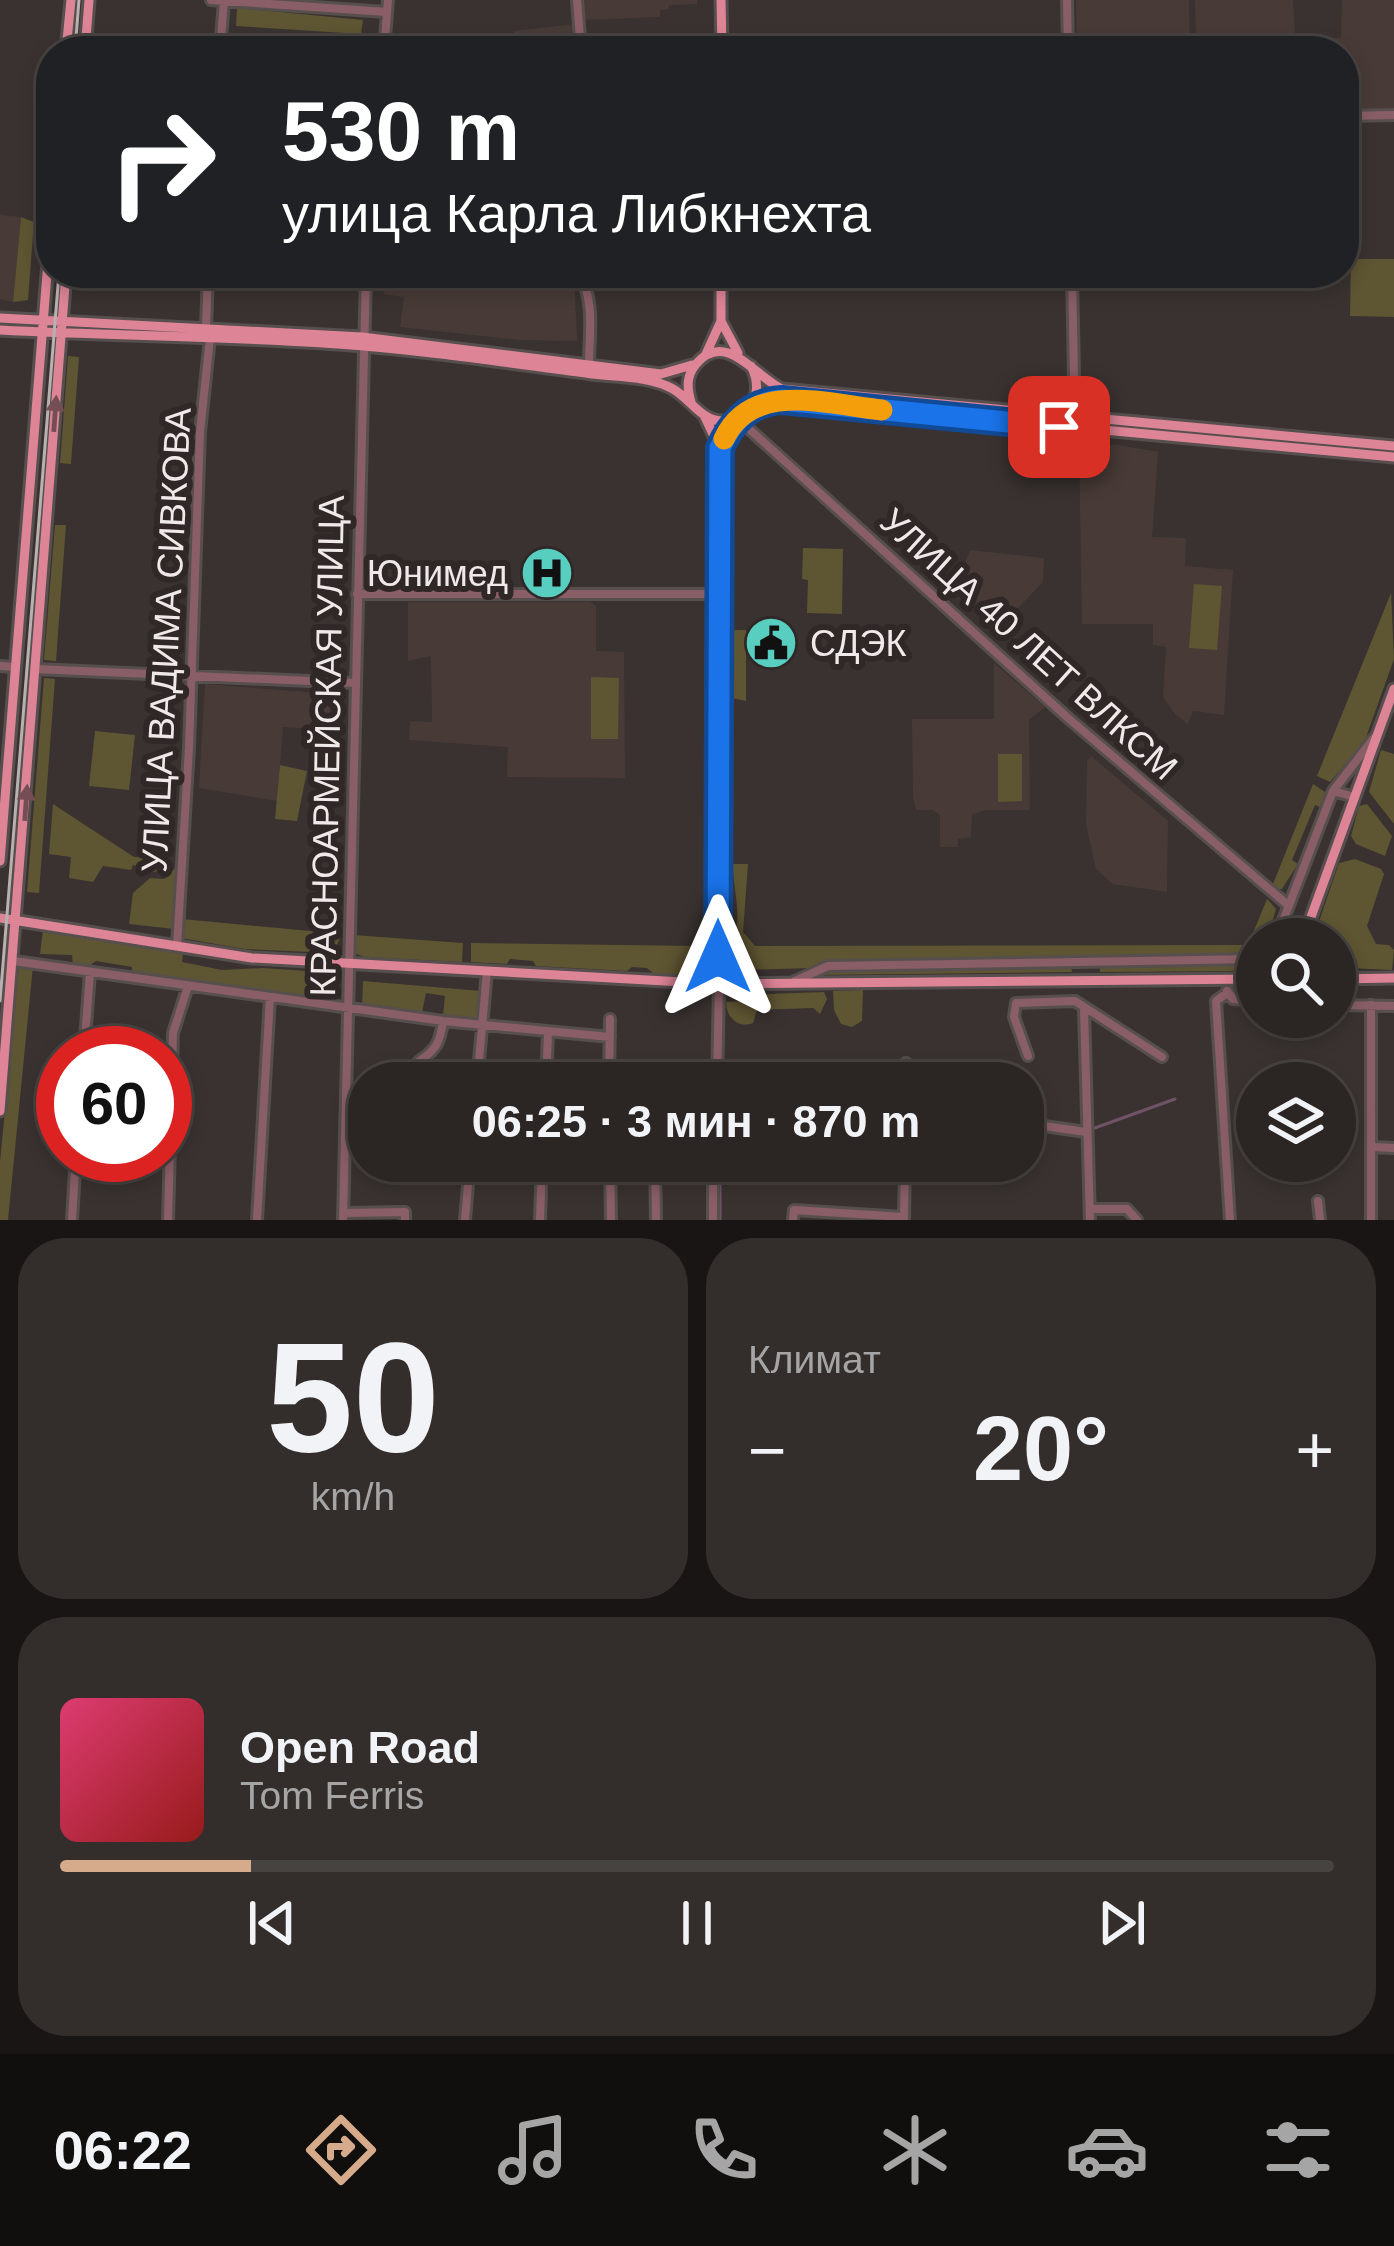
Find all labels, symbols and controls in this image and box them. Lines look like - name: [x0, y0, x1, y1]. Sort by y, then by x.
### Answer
- icon: right: [84, 84, 240, 240]
- text: 530 m: [282, 84, 520, 178]
- text: улица Карла Либкнехта: [282, 183, 871, 243]
- pin: [1008, 376, 1110, 478]
- icon: arrive: [1026, 394, 1092, 460]
- one-way arrow: [45, 395, 64, 432]
- street label: УЛИЦА ВАДИМА СИВКОВА: [133, 407, 199, 873]
- street label: КРАСНОАРМЕЙСКАЯ УЛИЦА: [301, 495, 352, 997]
- street label: УЛИЦА 40 ЛЕТ ВЛКСМ: [872, 500, 1186, 788]
- hospital icon: Юнимед: [519, 545, 575, 601]
- place label: Юнимед: [367, 553, 508, 594]
- public building icon: СДЭК: [743, 615, 799, 671]
- place label: СДЭК: [810, 623, 906, 664]
- one-way arrow: [16, 784, 35, 821]
- position arrow: [655, 894, 781, 1020]
- map controls: [1236, 918, 1356, 1182]
- button: search: [1236, 918, 1356, 1038]
- speed limit sign: 60: [36, 1026, 192, 1182]
- button: layers: [1236, 1062, 1356, 1182]
- text: 06:25 · 3 мин · 870 m: [472, 1096, 920, 1147]
- text: 50: [266, 1310, 440, 1484]
- text: Климат: [748, 1338, 881, 1381]
- text: 20°: [973, 1399, 1109, 1499]
- text: −: [748, 1413, 787, 1487]
- text: +: [1295, 1413, 1334, 1487]
- text: km/h: [311, 1475, 395, 1518]
- text: Open Road: [240, 1722, 480, 1773]
- text: Tom Ferris: [240, 1774, 424, 1817]
- icon: previous: [239, 1890, 305, 1956]
- icon: pause: [664, 1890, 730, 1956]
- icon: next: [1089, 1890, 1155, 1956]
- icon: directions: [299, 2108, 383, 2192]
- icon: music: [491, 2108, 575, 2192]
- icon: phone: [682, 2108, 766, 2192]
- icon: climate: [873, 2108, 957, 2192]
- icon: car: [1065, 2108, 1149, 2192]
- icon: filters: [1256, 2108, 1340, 2192]
- text: 06:22: [54, 2120, 192, 2180]

